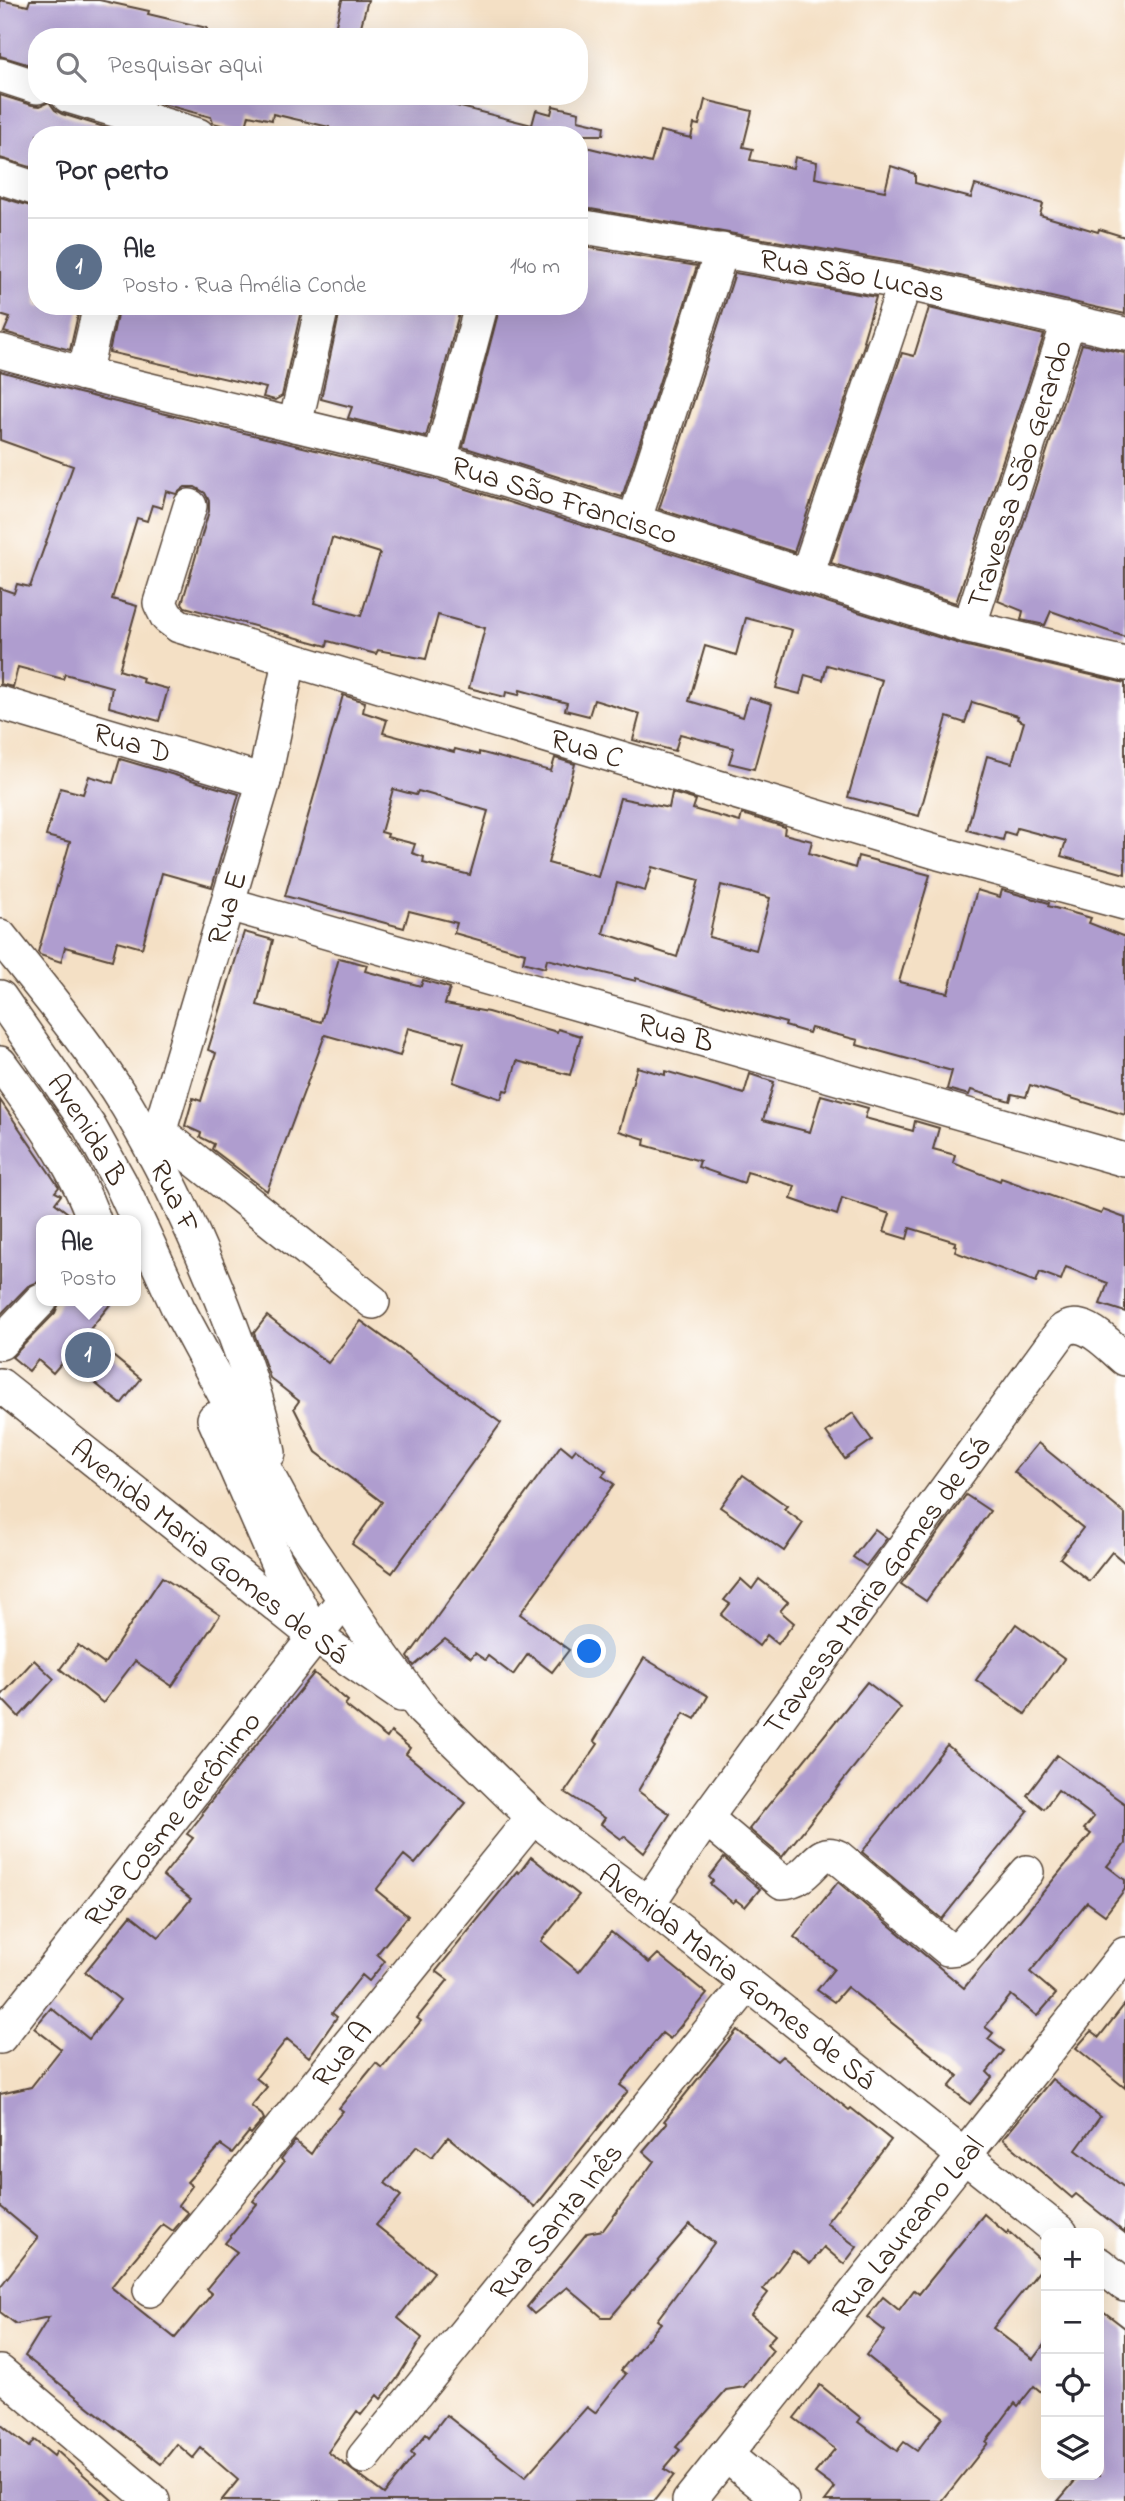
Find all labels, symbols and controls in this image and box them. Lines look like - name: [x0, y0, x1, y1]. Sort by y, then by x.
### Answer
- search box: [28, 28, 588, 105]
- icon: search: [52, 48, 90, 86]
- text: Pesquisar aqui: [108, 48, 263, 86]
- text: Por perto: [56, 150, 169, 194]
- text: Ale: [123, 232, 155, 270]
- street label: Rua São Lucas: [756, 239, 949, 317]
- text: 1: [75, 251, 83, 284]
- text: 140 m: [510, 251, 560, 284]
- text: Posto · Rua Amélia Conde: [123, 270, 366, 303]
- street label: Travessa São Gerardo: [957, 335, 1086, 615]
- street label: Rua São Francisco: [445, 446, 682, 559]
- street label: Rua D: [87, 713, 176, 777]
- street label: Rua C: [544, 719, 628, 782]
- street label: Rua E: [197, 866, 261, 951]
- street label: Rua B: [632, 1003, 719, 1067]
- street label: Avenida B: [34, 1065, 137, 1195]
- street label: Rua F: [136, 1153, 209, 1242]
- popup: [36, 1215, 141, 1306]
- text: Ale: [61, 1225, 93, 1263]
- text: Posto: [61, 1263, 116, 1296]
- pin: 1: [65, 1329, 111, 1381]
- street label: Travessa Maria Gomes de Sá: [754, 1428, 1003, 1746]
- street label: Avenida Maria Gomes de Sá: [59, 1430, 357, 1678]
- your location: [572, 1634, 606, 1668]
- street label: Rua Cosme Gerônimo: [75, 1703, 274, 1938]
- street label: Avenida Maria Gomes de Sá: [588, 1855, 885, 2103]
- street label: Rua A: [303, 2012, 385, 2099]
- street label: Rua Laureano Leal: [822, 2128, 997, 2331]
- street label: Rua Santa Inês: [480, 2134, 635, 2311]
- map controls: [1041, 2228, 1104, 2480]
- button: +: [1041, 2228, 1104, 2291]
- button: −: [1041, 2291, 1104, 2354]
- button: locate: [1041, 2354, 1104, 2417]
- button: layers: [1041, 2417, 1104, 2480]

